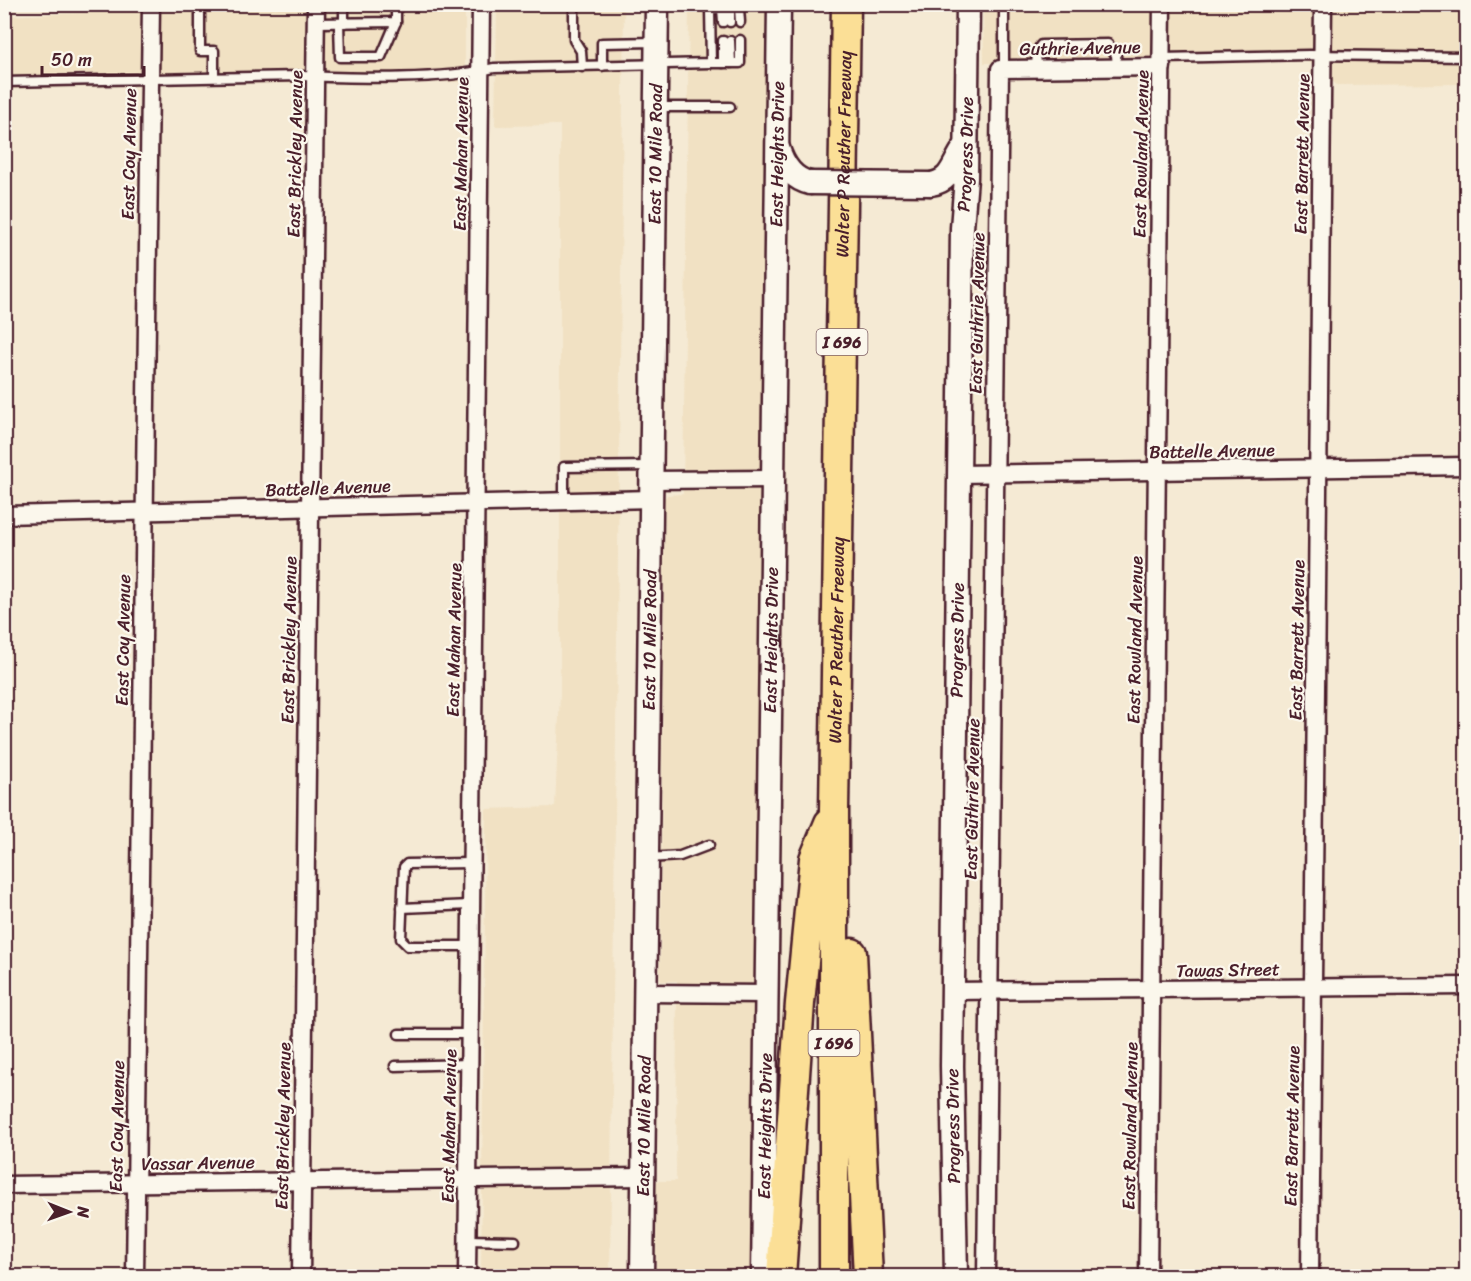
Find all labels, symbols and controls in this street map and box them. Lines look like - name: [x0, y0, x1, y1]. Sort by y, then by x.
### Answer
- street label: Guthrie Avenue: [1019, 31, 1141, 65]
- scale bar: [42, 39, 144, 77]
- text: 50 m: [51, 44, 92, 76]
- street label: Walter P Reuther Freeway: [826, 50, 861, 258]
- street label: East Rowland Avenue: [1124, 69, 1158, 238]
- street label: East Brickley Avenue: [278, 70, 312, 238]
- street label: East Barrett Avenue: [1285, 73, 1319, 235]
- street label: East Mahan Avenue: [444, 76, 478, 231]
- street label: East Heights Drive: [760, 81, 794, 227]
- street label: East 10 Mile Road: [638, 82, 672, 225]
- street label: East Coy Avenue: [112, 88, 146, 220]
- street label: Progress Drive: [947, 96, 983, 213]
- street label: East Guthrie Avenue: [960, 232, 994, 394]
- road number: I 696: [816, 329, 868, 355]
- street label: Battelle Avenue: [1149, 434, 1275, 468]
- street label: Battelle Avenue: [265, 470, 392, 506]
- street label: Walter P Reuther Freeway: [819, 536, 854, 744]
- street label: East Rowland Avenue: [1118, 555, 1152, 724]
- street label: East Brickley Avenue: [272, 556, 306, 724]
- street label: East Barrett Avenue: [1280, 559, 1314, 721]
- street label: East Mahan Avenue: [437, 562, 471, 717]
- street label: East Heights Drive: [754, 567, 788, 713]
- street label: East 10 Mile Road: [633, 568, 666, 711]
- street label: East Coy Avenue: [106, 574, 140, 706]
- street label: Progress Drive: [940, 582, 974, 698]
- street label: East Guthrie Avenue: [955, 718, 989, 880]
- street label: Tawas Street: [1176, 953, 1280, 987]
- road number: I 696: [808, 1030, 860, 1056]
- street label: East Rowland Avenue: [1113, 1041, 1147, 1210]
- street label: East Brickley Avenue: [266, 1042, 300, 1210]
- street label: East Barrett Avenue: [1275, 1045, 1309, 1207]
- street label: East Mahan Avenue: [432, 1048, 466, 1203]
- street label: East Heights Drive: [748, 1053, 782, 1199]
- street label: East 10 Mile Road: [627, 1054, 661, 1197]
- street label: East Coy Avenue: [100, 1060, 134, 1192]
- street label: Progress Drive: [936, 1068, 970, 1184]
- street label: Vassar Avenue: [141, 1146, 255, 1180]
- north arrow: [39, 1182, 99, 1242]
- text: N: [69, 1205, 98, 1219]

